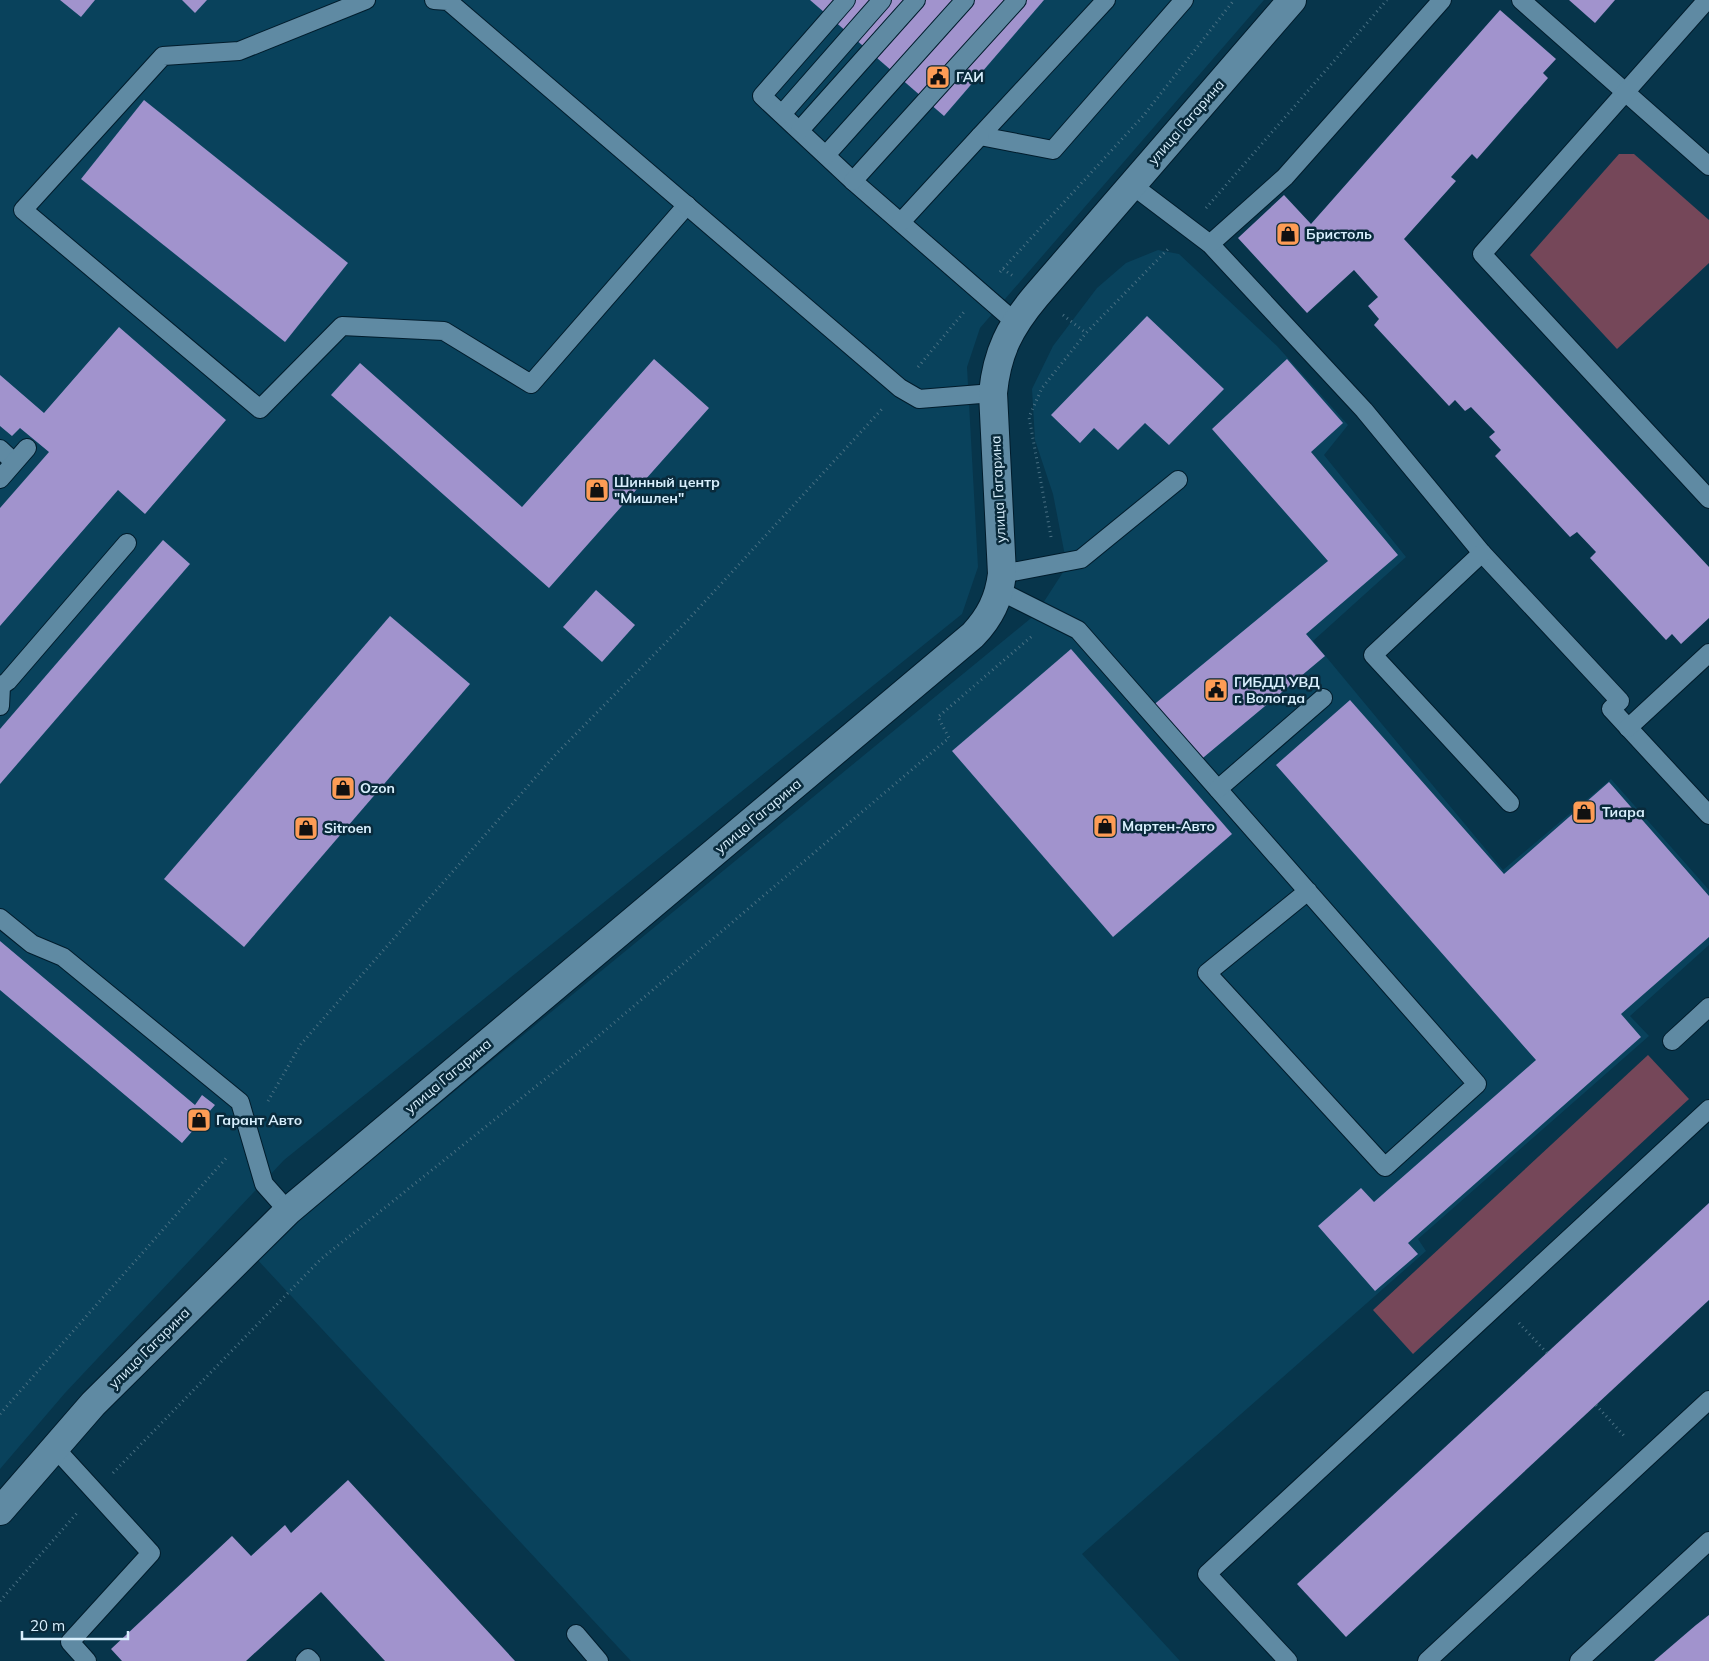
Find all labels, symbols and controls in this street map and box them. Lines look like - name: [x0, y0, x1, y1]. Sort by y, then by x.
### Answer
- public building icon: ГАИ: [925, 64, 951, 90]
- place label: ГАИ: [956, 68, 984, 86]
- street label: улица Гагарина: [1144, 76, 1228, 168]
- shop icon: Бристоль: [1275, 221, 1301, 247]
- place label: Бристоль: [1306, 225, 1372, 243]
- street label: улица Гагарина: [986, 435, 1010, 543]
- place label: Шинный центр "Мишлен": [614, 473, 720, 507]
- shop icon: Шинный центр "Мишлен": [584, 477, 610, 503]
- place label: ГИБДД УВД г. Вологда: [1234, 673, 1320, 707]
- public building icon: ГИБДД УВД г. Вологда: [1203, 677, 1229, 703]
- shop icon: Ozon: [330, 775, 356, 801]
- street label: улица Гагарина: [711, 775, 805, 857]
- place label: Ozon: [360, 779, 395, 797]
- shop icon: Тиара: [1571, 799, 1597, 825]
- place label: Тиара: [1602, 803, 1645, 821]
- shop icon: Мартен-Авто: [1092, 813, 1118, 839]
- shop icon: Sitroen: [293, 815, 319, 841]
- place label: Мартен-Авто: [1122, 817, 1215, 835]
- place label: Sitroen: [324, 819, 372, 837]
- street label: улица Гагарина: [401, 1035, 495, 1117]
- shop icon: Гарант Авто: [186, 1107, 212, 1133]
- place label: Гарант Авто: [216, 1111, 302, 1129]
- street label: улица Гагарина: [105, 1304, 193, 1392]
- scale bar: [22, 1608, 129, 1640]
- text: 20 m: [30, 1616, 65, 1635]

